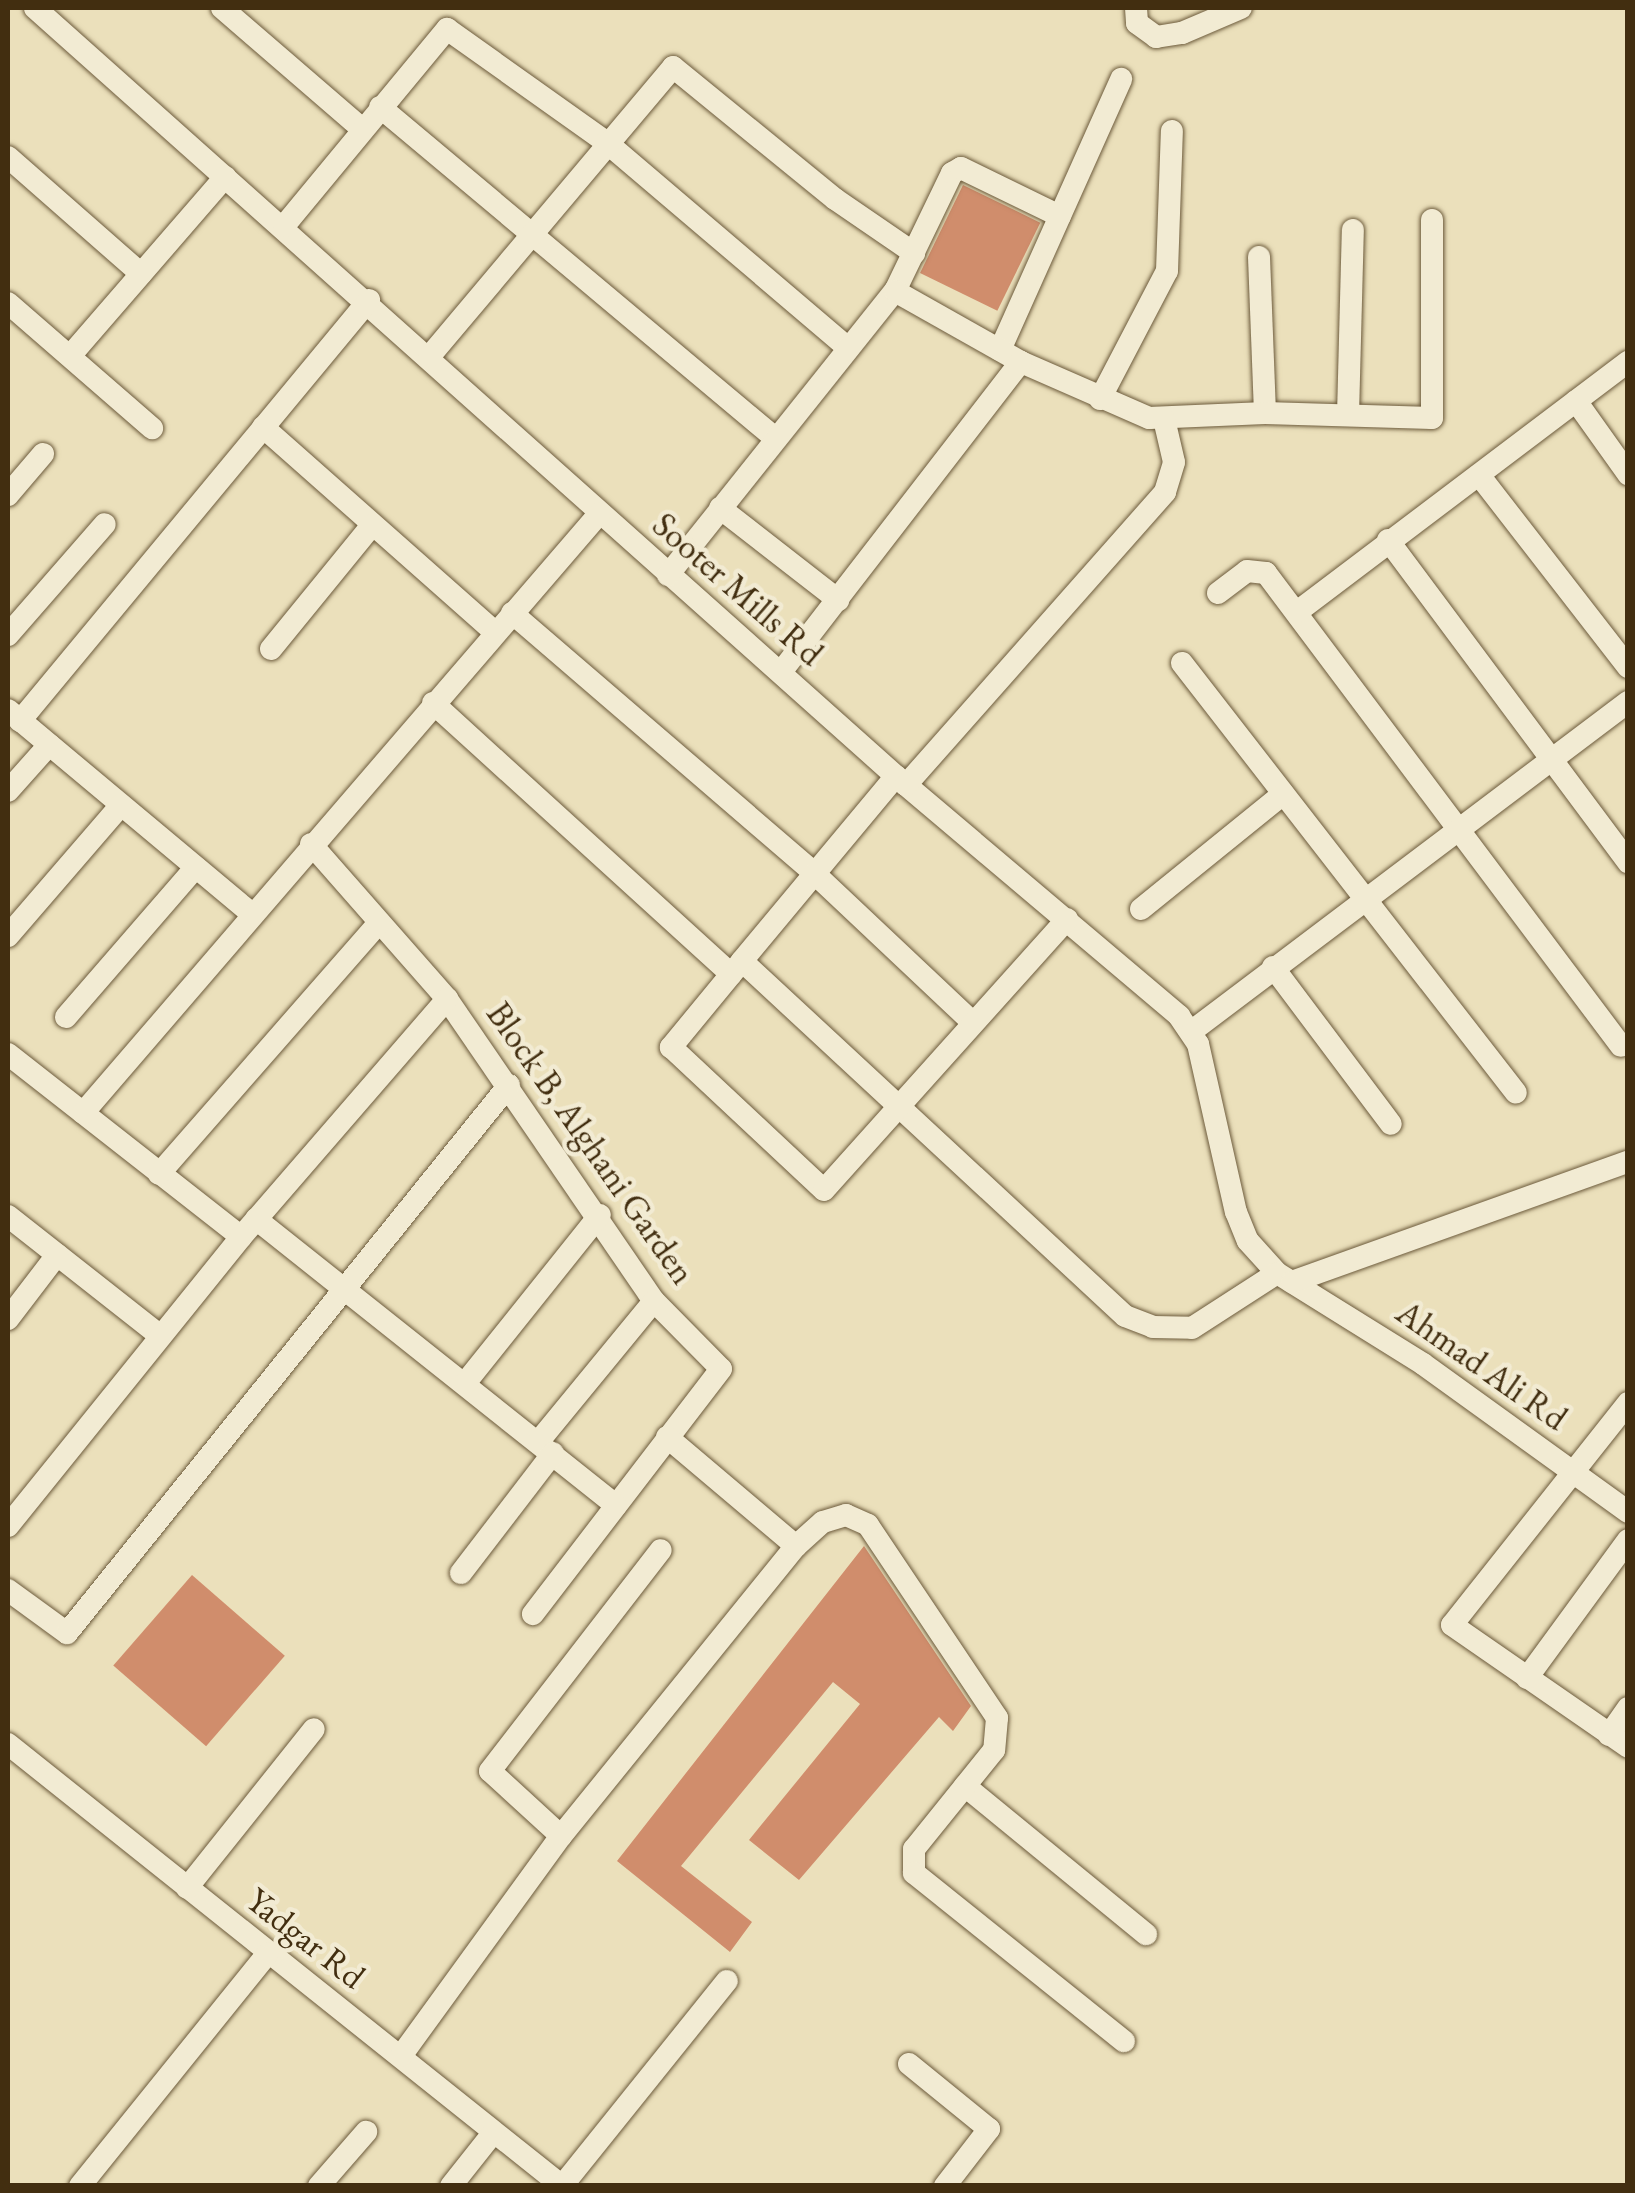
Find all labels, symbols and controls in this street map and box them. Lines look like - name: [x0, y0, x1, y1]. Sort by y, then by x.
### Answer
- street label: Sooter Mills Rd: [644, 504, 832, 674]
- street label: Block B, Alghani Garden: [478, 994, 704, 1292]
- street label: Ahmad Ali Rd: [1388, 1291, 1576, 1439]
- street label: Yadgar Rd: [238, 1879, 374, 1997]

